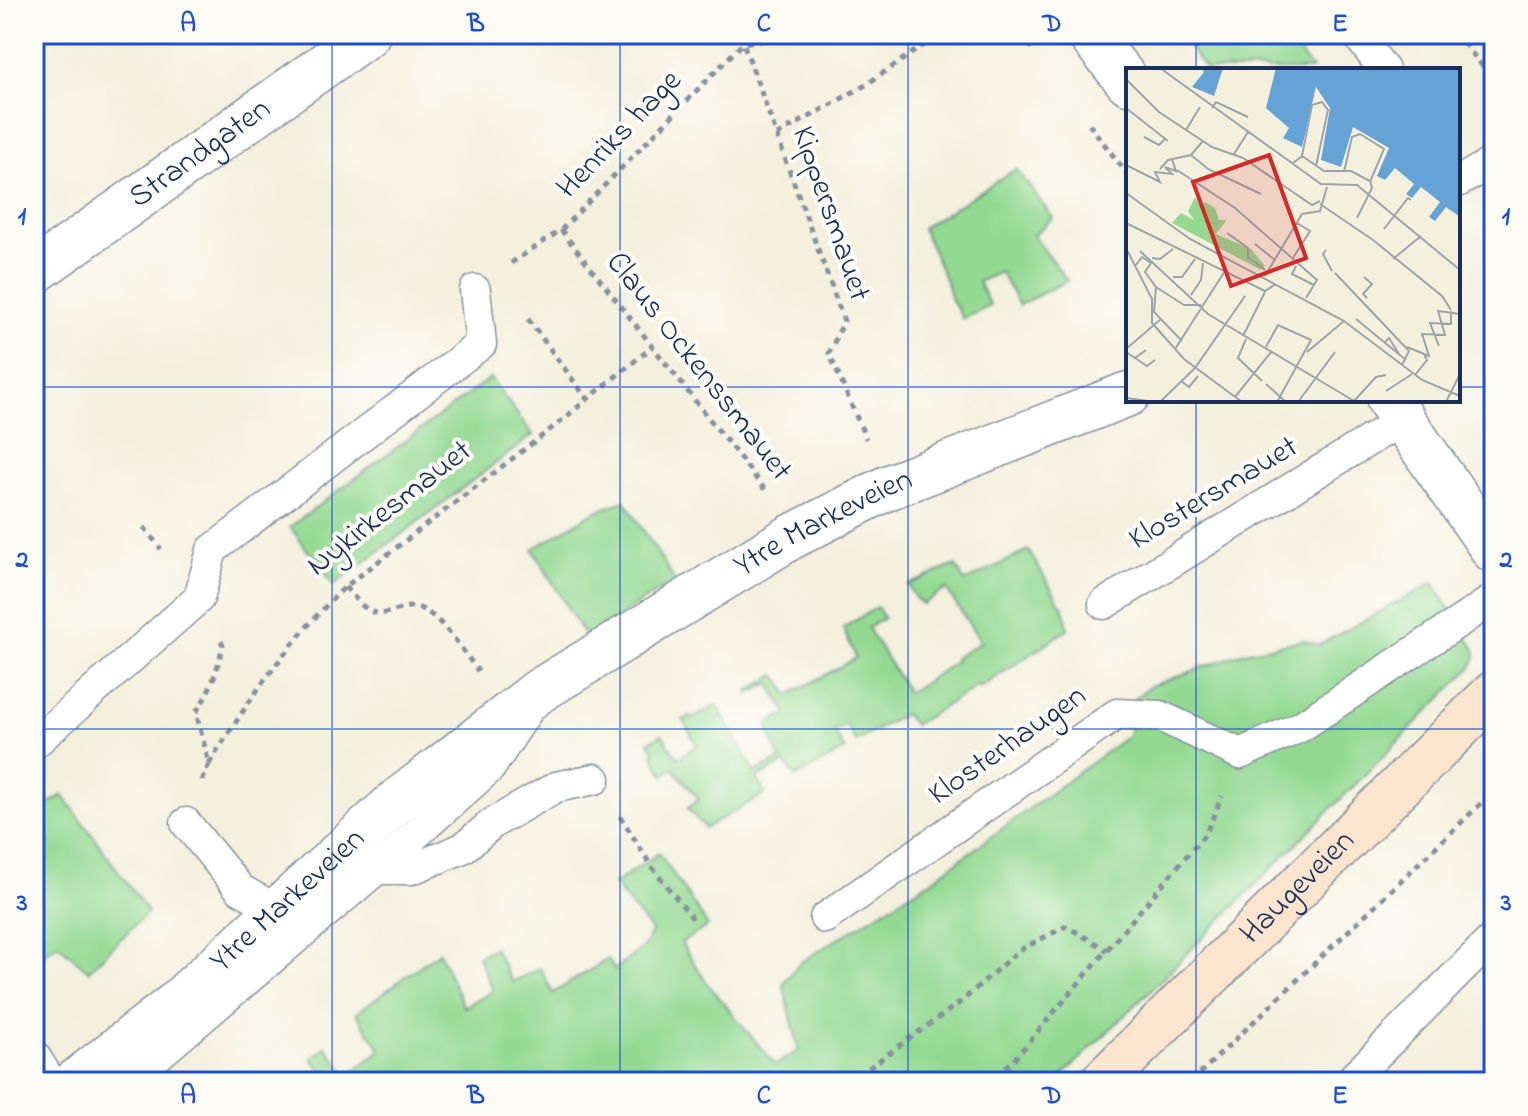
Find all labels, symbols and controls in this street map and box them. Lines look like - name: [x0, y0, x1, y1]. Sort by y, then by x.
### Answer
- text: A: [180, 6, 196, 44]
- text: B: [466, 6, 485, 44]
- text: C: [757, 6, 771, 44]
- text: D: [1041, 6, 1062, 44]
- text: E: [1332, 6, 1348, 44]
- street label: Henriks hage: [546, 59, 694, 210]
- inset map: [1126, 68, 1460, 402]
- street label: Strandgaten: [119, 87, 281, 221]
- street label: Kippersmauet: [778, 120, 882, 308]
- text: 1: [18, 199, 27, 237]
- text: 1: [1502, 199, 1511, 237]
- street label: Claus Ockenssmauet: [593, 242, 803, 492]
- street label: Klostersmauet: [1120, 425, 1308, 563]
- street label: Nykirkesmauet: [297, 429, 483, 589]
- street label: Ytre Markeveien: [725, 457, 920, 590]
- text: 2: [15, 542, 29, 580]
- text: 2: [1499, 542, 1513, 580]
- street label: Klosterhaugen: [919, 674, 1097, 818]
- street label: Ytre Markeveien: [200, 817, 376, 984]
- street label: Haugeveien: [1229, 819, 1366, 956]
- text: 3: [16, 885, 28, 923]
- text: 3: [1500, 885, 1512, 923]
- text: A: [180, 1078, 196, 1116]
- text: B: [466, 1078, 485, 1116]
- text: C: [757, 1078, 771, 1116]
- text: D: [1041, 1078, 1062, 1116]
- text: E: [1332, 1078, 1348, 1116]

